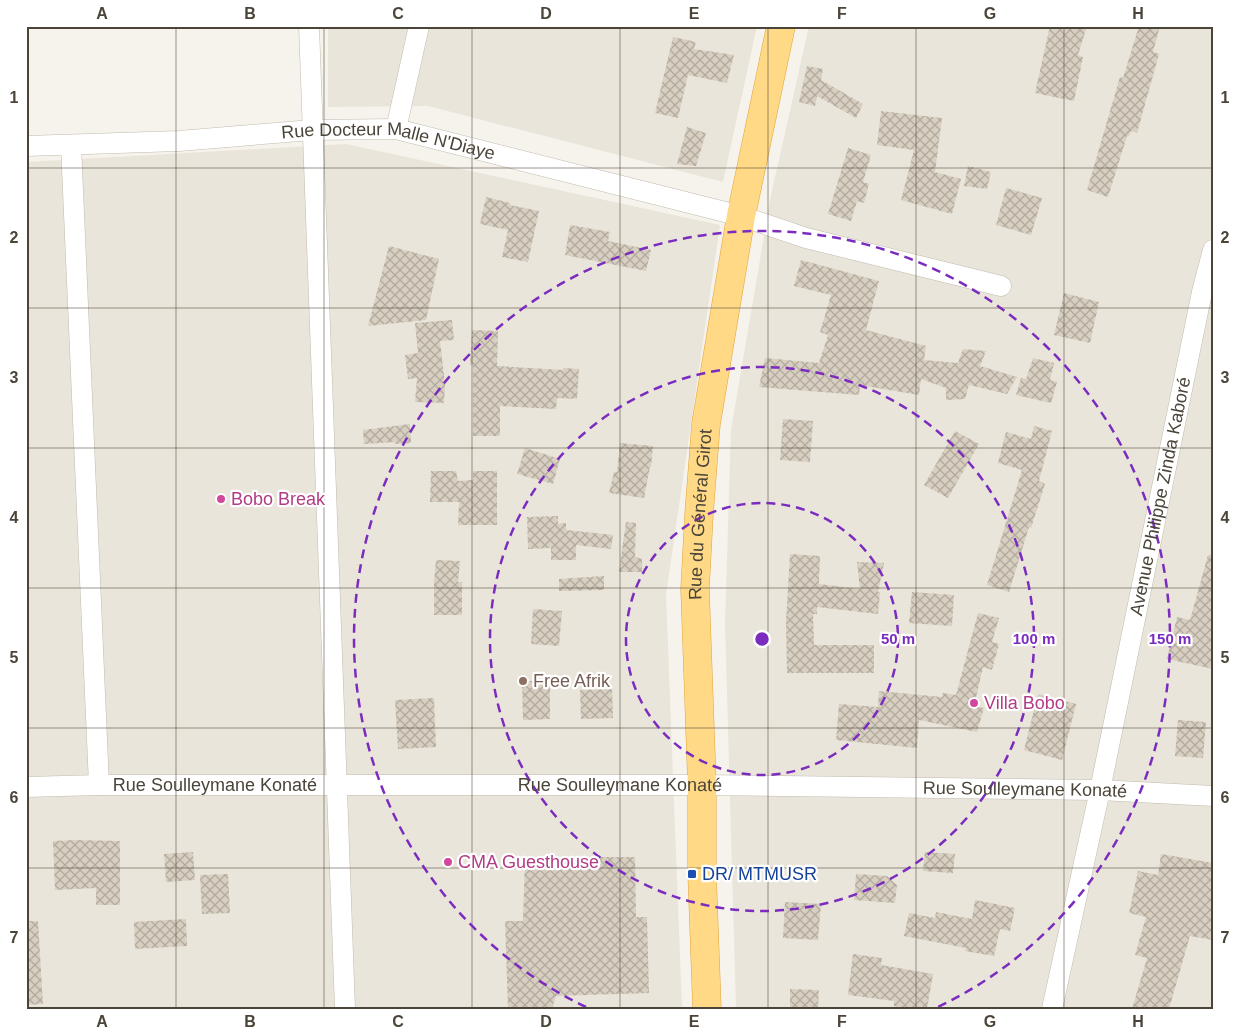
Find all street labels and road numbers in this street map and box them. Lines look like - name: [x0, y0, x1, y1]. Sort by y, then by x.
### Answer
- street label: Rue Docteur Malle N'Diaye: [280, 119, 497, 164]
- street label: Avenue Philippe Zinda Kaboré: [1126, 375, 1194, 617]
- street label: Rue du Général Girot: [685, 428, 716, 600]
- street label: Rue Soulleymane Konaté: [113, 775, 317, 795]
- street label: Rue Soulleymane Konaté: [518, 775, 722, 795]
- street label: Rue Soulleymane Konaté: [923, 778, 1128, 801]

